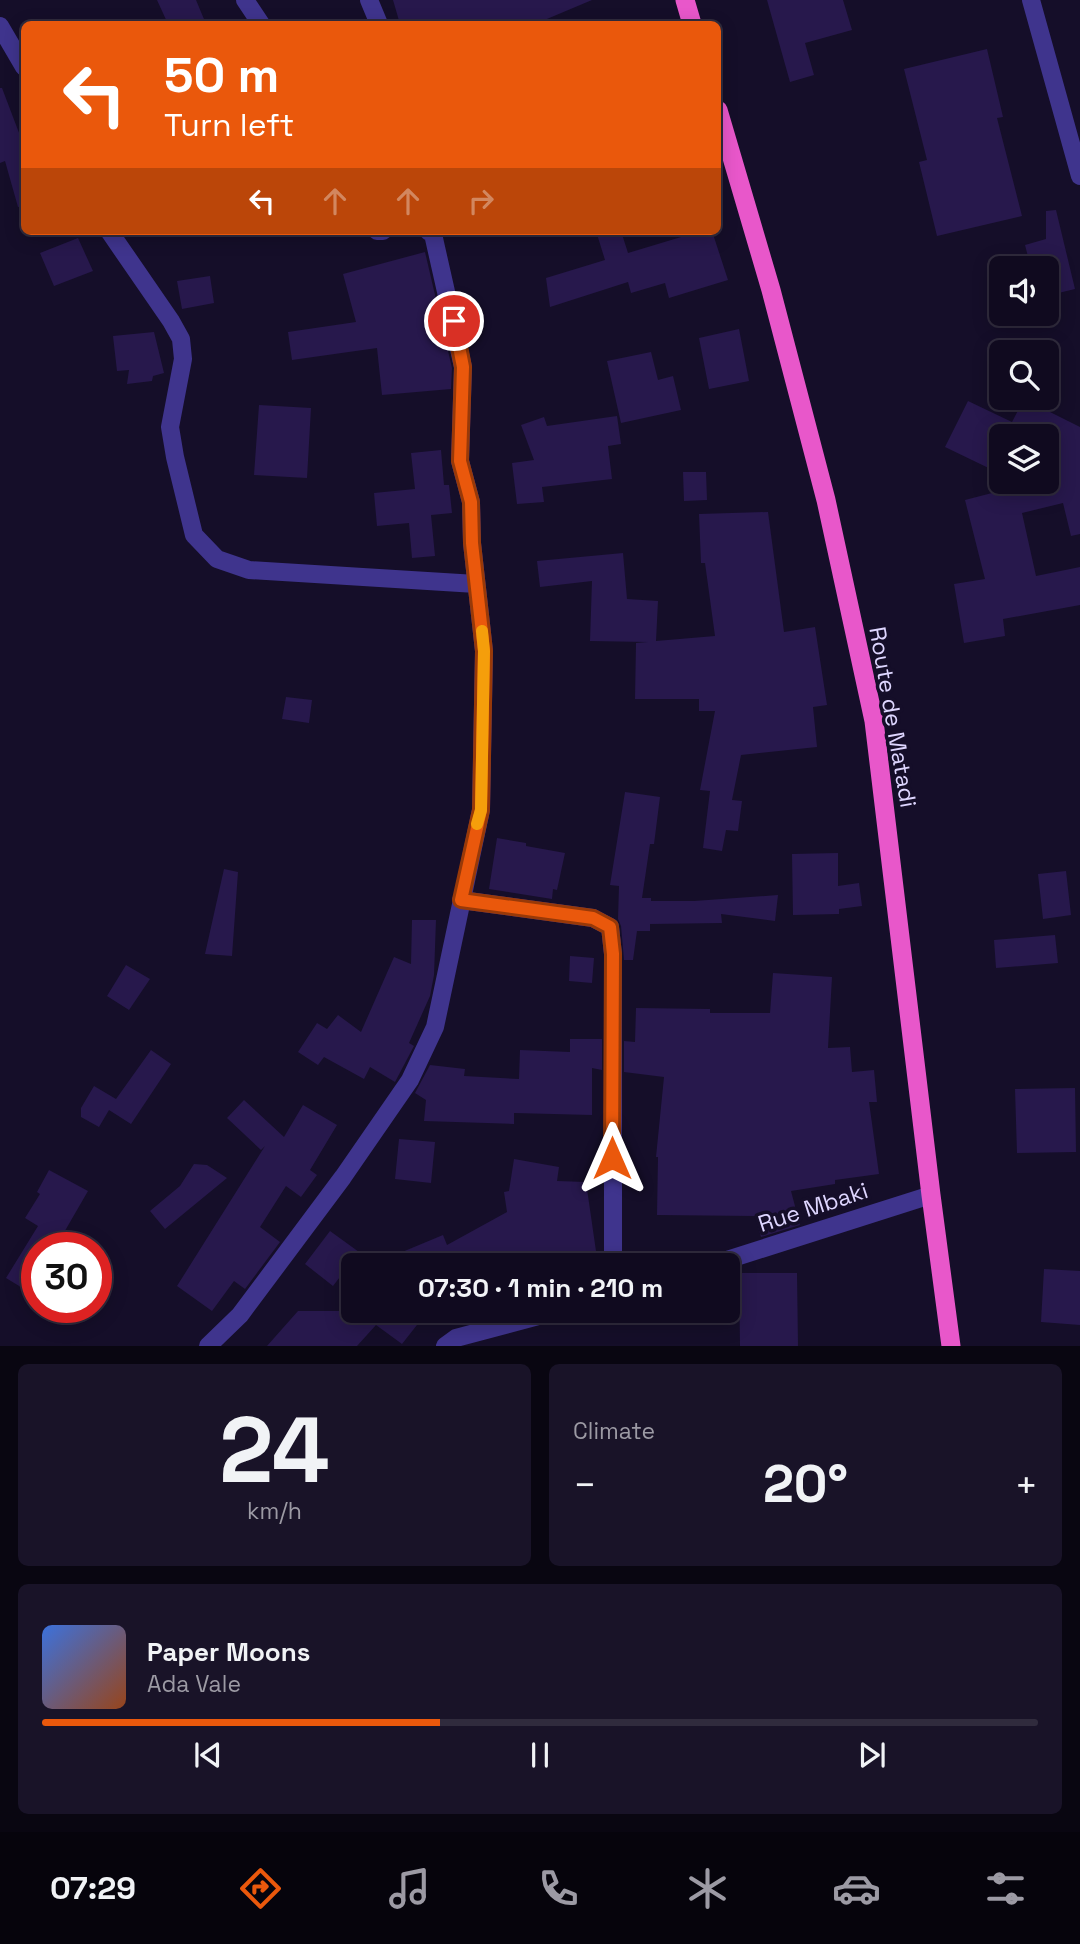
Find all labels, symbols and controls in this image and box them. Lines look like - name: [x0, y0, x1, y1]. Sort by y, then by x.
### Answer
- text: 50 m: [164, 44, 279, 106]
- icon: left: [49, 49, 140, 140]
- text: Turn left: [164, 105, 294, 145]
- icon: left: [243, 182, 281, 220]
- icon: ahead: [316, 182, 354, 220]
- icon: ahead: [389, 182, 427, 220]
- icon: right: [462, 182, 500, 220]
- map controls: [989, 256, 1059, 494]
- button: sound: [989, 256, 1059, 326]
- pin: [424, 291, 484, 351]
- icon: arrive: [435, 302, 473, 340]
- button: search: [989, 340, 1059, 410]
- button: layers: [989, 424, 1059, 494]
- street label: Route de Matadi: [862, 624, 924, 810]
- position arrow: [575, 1121, 649, 1195]
- street label: Rue Mbaki: [754, 1175, 872, 1239]
- speed limit sign: 30: [21, 1232, 112, 1323]
- text: 07:30 · 1 min · 210 m: [418, 1271, 663, 1305]
- text: 24: [219, 1392, 330, 1509]
- text: Climate: [573, 1416, 655, 1446]
- text: 20°: [763, 1451, 848, 1517]
- text: −: [573, 1461, 597, 1509]
- text: +: [1014, 1461, 1038, 1509]
- text: km/h: [247, 1496, 302, 1526]
- text: Paper Moons: [147, 1635, 310, 1669]
- text: Ada Vale: [147, 1669, 241, 1699]
- icon: previous: [189, 1736, 227, 1774]
- icon: pause: [521, 1736, 559, 1774]
- icon: next: [853, 1736, 891, 1774]
- icon: directions: [236, 1864, 285, 1913]
- icon: music: [385, 1864, 434, 1913]
- icon: phone: [534, 1864, 583, 1913]
- icon: climate: [683, 1864, 732, 1913]
- icon: car: [832, 1864, 881, 1913]
- icon: filters: [981, 1864, 1030, 1913]
- text: 07:29: [50, 1868, 136, 1908]

